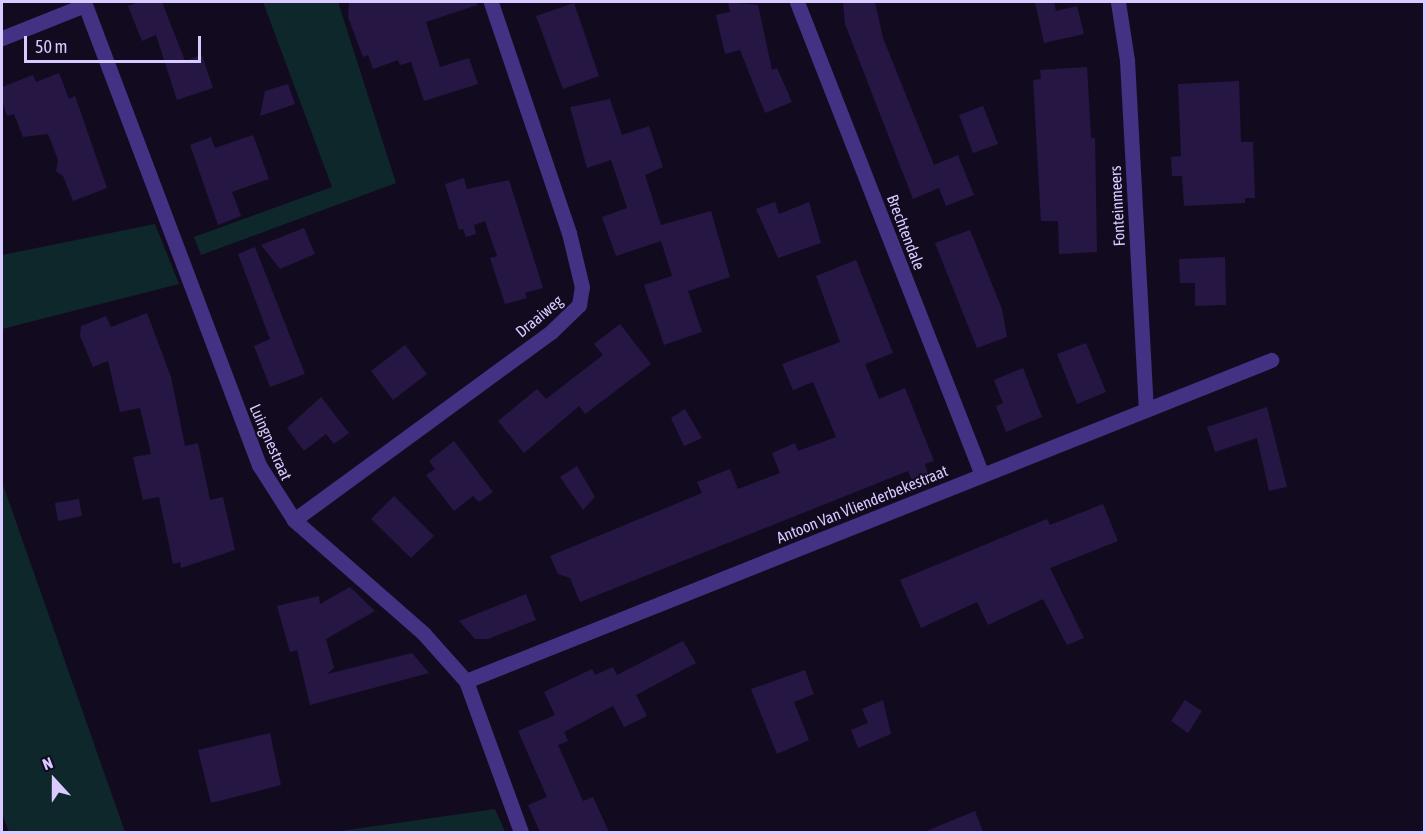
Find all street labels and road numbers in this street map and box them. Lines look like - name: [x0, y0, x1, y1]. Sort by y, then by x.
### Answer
- street label: Fonteinmeers: [1105, 165, 1129, 247]
- street label: Brechtendale: [883, 192, 929, 272]
- street label: Draaiweg: [512, 291, 566, 341]
- street label: Luingnestraat: [246, 401, 296, 483]
- street label: Antoon Van Vlienderbekestraat: [774, 461, 950, 547]

